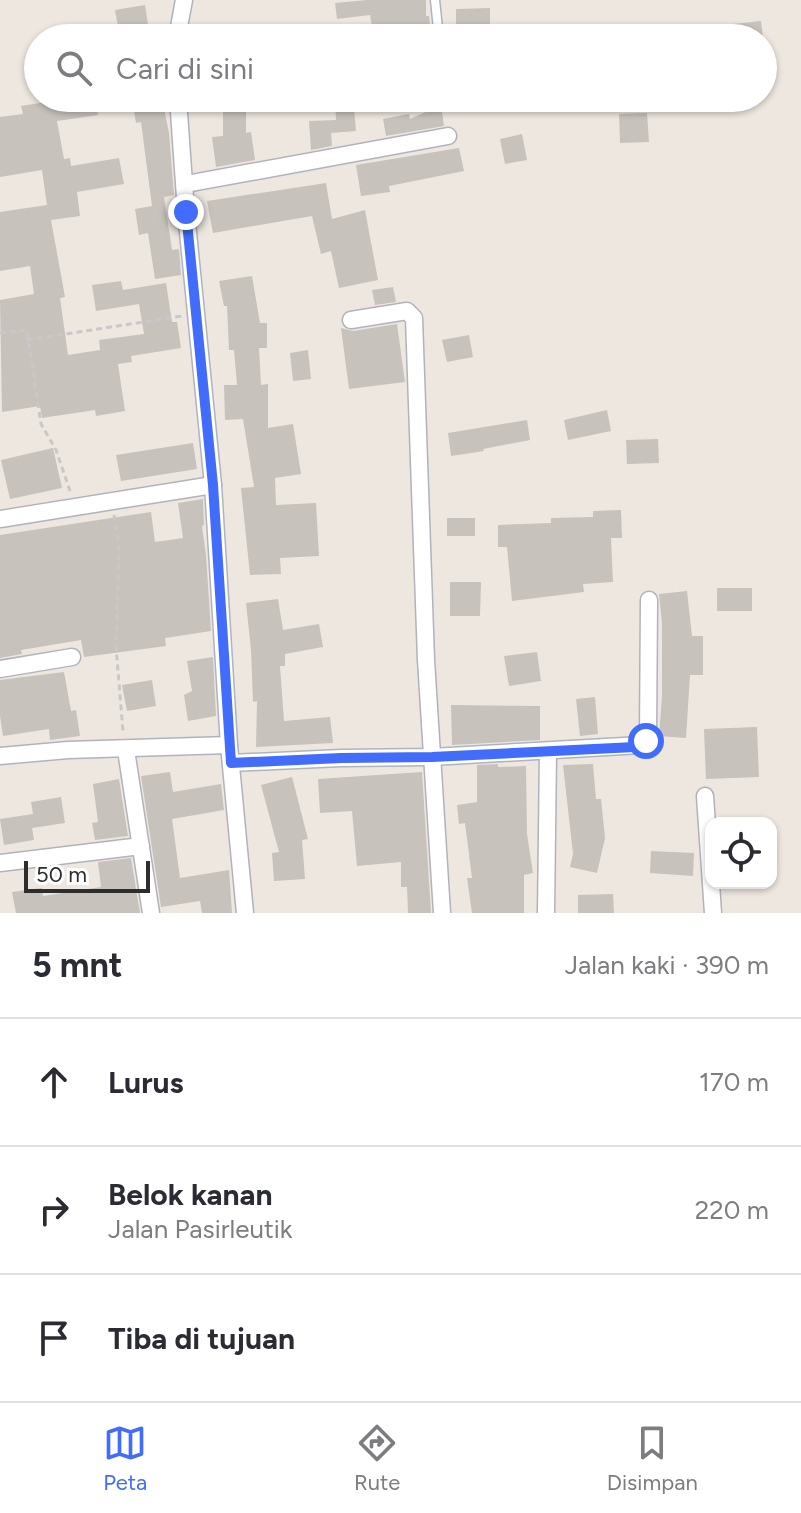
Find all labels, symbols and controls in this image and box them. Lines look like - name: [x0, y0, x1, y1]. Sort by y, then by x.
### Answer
- search box: [24, 24, 777, 112]
- icon: search: [52, 46, 96, 90]
- text: Cari di sini: [116, 50, 254, 87]
- route end: [168, 194, 204, 230]
- route start: [628, 723, 664, 759]
- map controls: [705, 817, 777, 889]
- button: locate: [705, 817, 777, 889]
- scale bar: [24, 857, 150, 893]
- text: 50 m: [36, 861, 87, 888]
- text: 5 mnt: [32, 945, 122, 986]
- text: Jalan kaki · 390 m: [565, 949, 769, 981]
- icon: ahead: [32, 1060, 76, 1104]
- text: Lurus: [108, 1064, 184, 1101]
- text: 170 m: [699, 1066, 769, 1098]
- text: Belok kanan: [108, 1176, 273, 1213]
- icon: right: [32, 1188, 76, 1232]
- text: 220 m: [695, 1194, 769, 1226]
- text: Jalan Pasirleutik: [108, 1213, 292, 1245]
- icon: arrive: [32, 1316, 76, 1360]
- text: Tiba di tujuan: [108, 1320, 295, 1357]
- tab: Peta: [103, 1421, 147, 1496]
- tab: Rute: [354, 1421, 400, 1496]
- tab: Disimpan: [607, 1421, 698, 1496]

